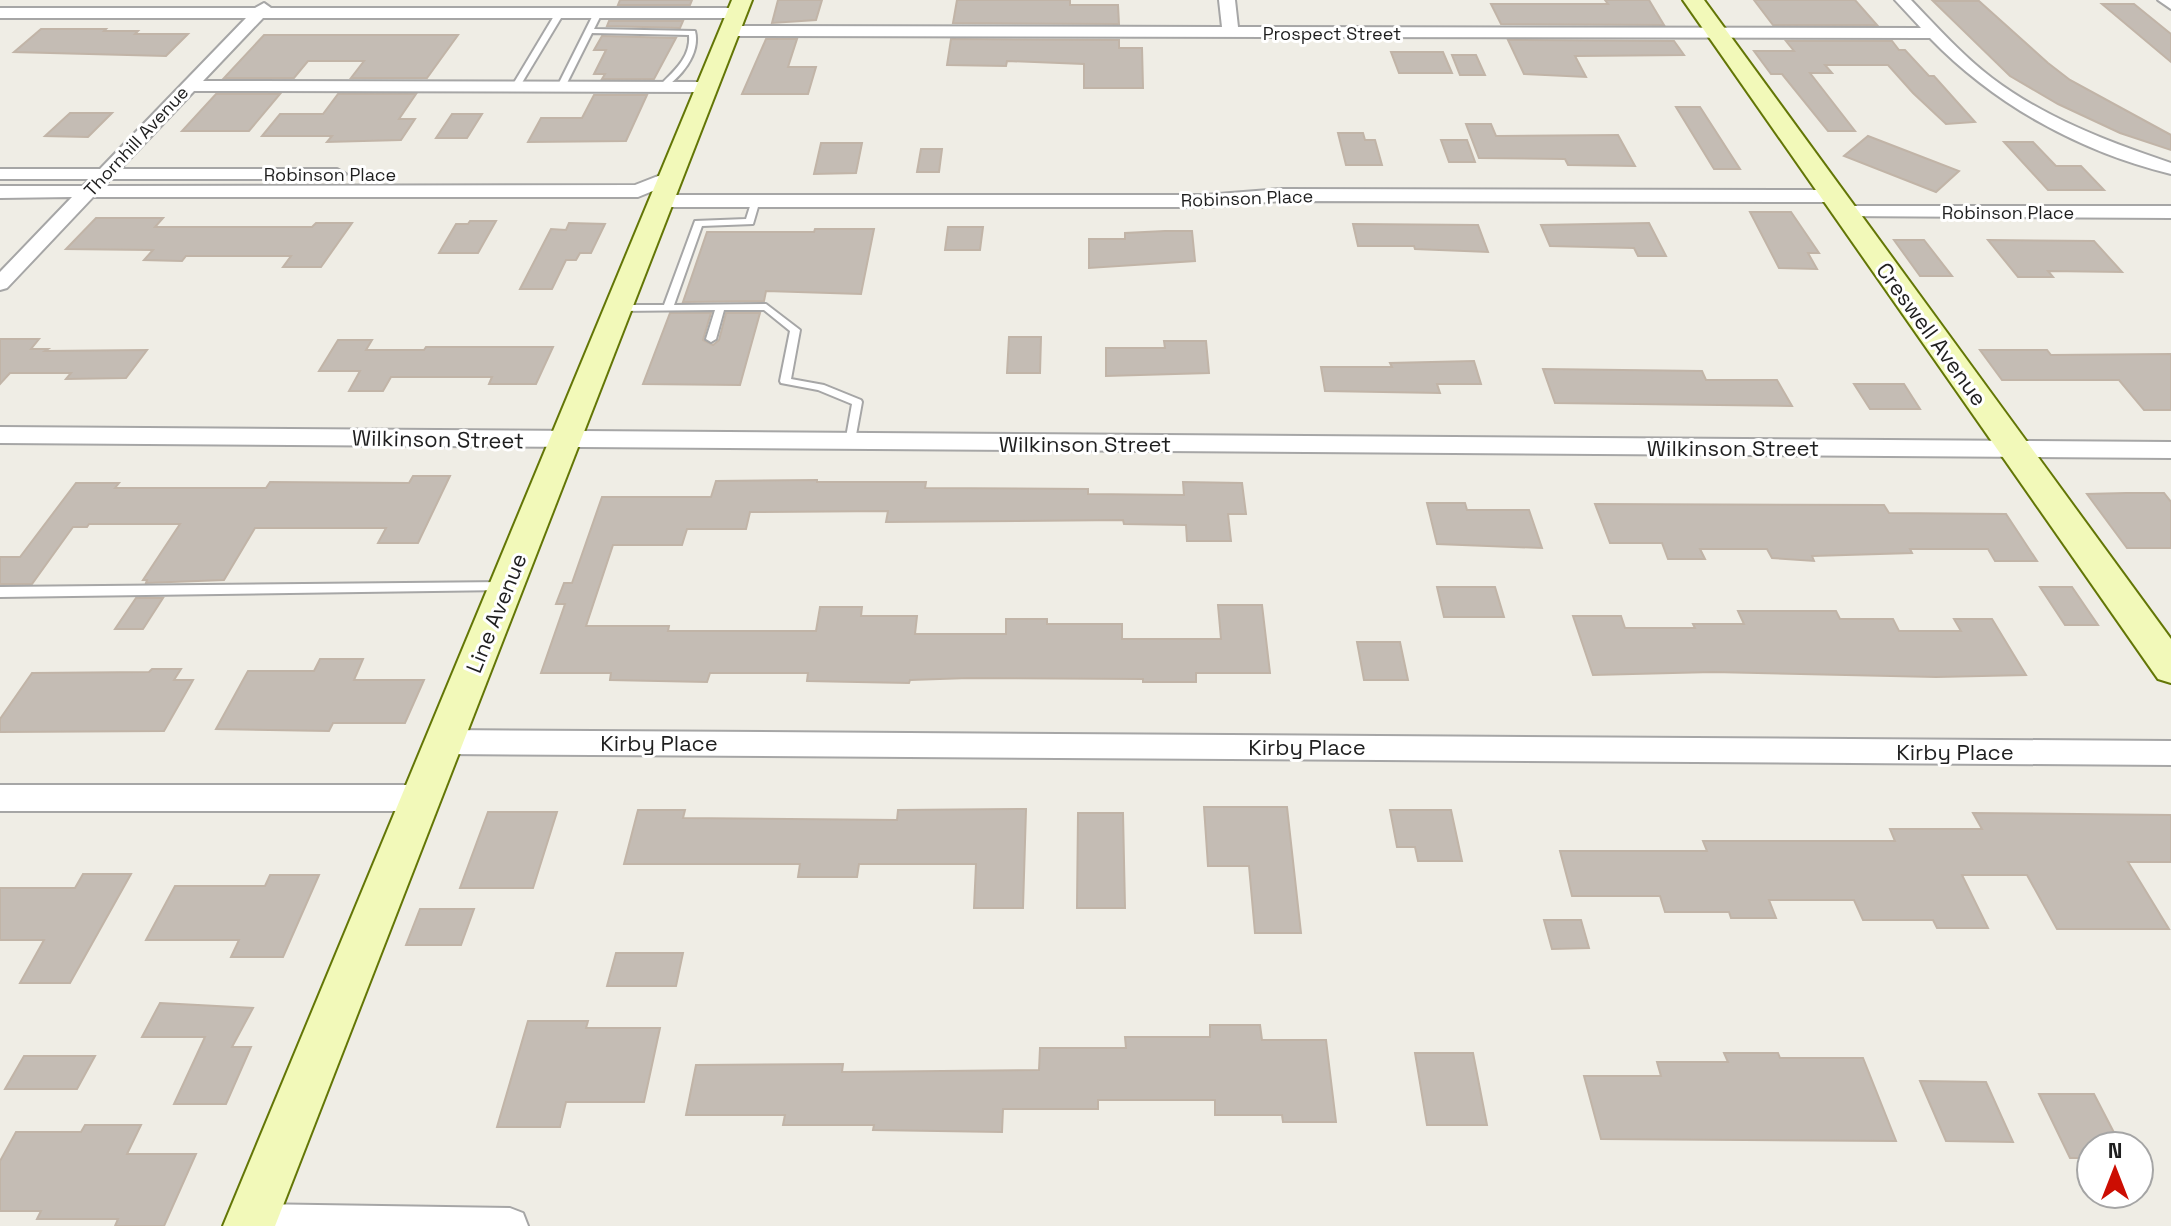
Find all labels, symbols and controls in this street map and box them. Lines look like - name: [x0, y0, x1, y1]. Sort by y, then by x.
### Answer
- street label: Prospect Street: [1263, 22, 1401, 45]
- street label: Thornhill Avenue: [79, 81, 193, 201]
- street label: Robinson Place: [264, 163, 396, 186]
- street label: Robinson Place: [1180, 184, 1314, 212]
- street label: Robinson Place: [1942, 201, 2074, 224]
- street label: Creswell Avenue: [1870, 257, 1994, 411]
- street label: Wilkinson Street: [352, 423, 524, 455]
- street label: Wilkinson Street: [999, 430, 1171, 458]
- street label: Wilkinson Street: [1647, 434, 1819, 462]
- street label: Line Avenue: [459, 549, 533, 677]
- street label: Kirby Place: [600, 729, 718, 757]
- street label: Kirby Place: [1248, 733, 1366, 761]
- street label: Kirby Place: [1896, 738, 2014, 766]
- north arrow: [2075, 1130, 2155, 1210]
- text: N: [2108, 1136, 2122, 1164]

